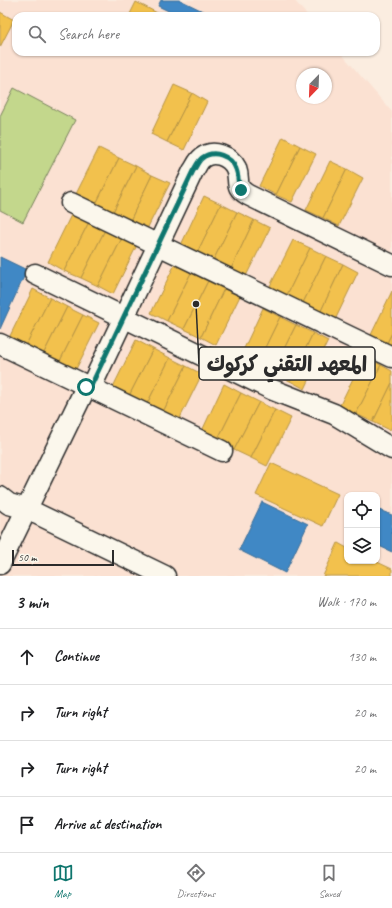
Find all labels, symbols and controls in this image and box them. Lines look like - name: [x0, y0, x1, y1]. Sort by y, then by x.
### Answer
- search box: [12, 12, 380, 56]
- icon: search: [26, 23, 48, 45]
- text: Search here: [58, 25, 119, 44]
- north arrow: [296, 68, 332, 104]
- route end: [232, 181, 250, 199]
- callout: المعهد التقني كركوك: [199, 347, 375, 380]
- text: المعهد التقني كركوك: [207, 351, 367, 383]
- route start: [77, 378, 95, 396]
- map controls: [344, 492, 380, 564]
- button: locate: [344, 492, 380, 528]
- button: layers: [344, 528, 380, 564]
- scale bar: [12, 548, 114, 567]
- text: 50 m: [18, 550, 37, 564]
- text: 3 min: [16, 592, 49, 613]
- text: Walk · 170 m: [317, 594, 376, 610]
- icon: ahead: [16, 646, 38, 668]
- text: Continue: [54, 647, 99, 666]
- text: 130 m: [348, 649, 376, 665]
- icon: right: [16, 702, 38, 724]
- text: Turn right: [54, 703, 107, 722]
- text: 20 m: [354, 705, 376, 721]
- icon: right: [16, 758, 38, 780]
- text: Turn right: [54, 759, 107, 778]
- text: 20 m: [354, 761, 376, 777]
- icon: arrive: [16, 814, 38, 836]
- text: Arrive at destination: [54, 815, 161, 834]
- tab: Map: [52, 862, 74, 900]
- tab: Directions: [177, 862, 215, 900]
- tab: Saved: [318, 862, 340, 900]

